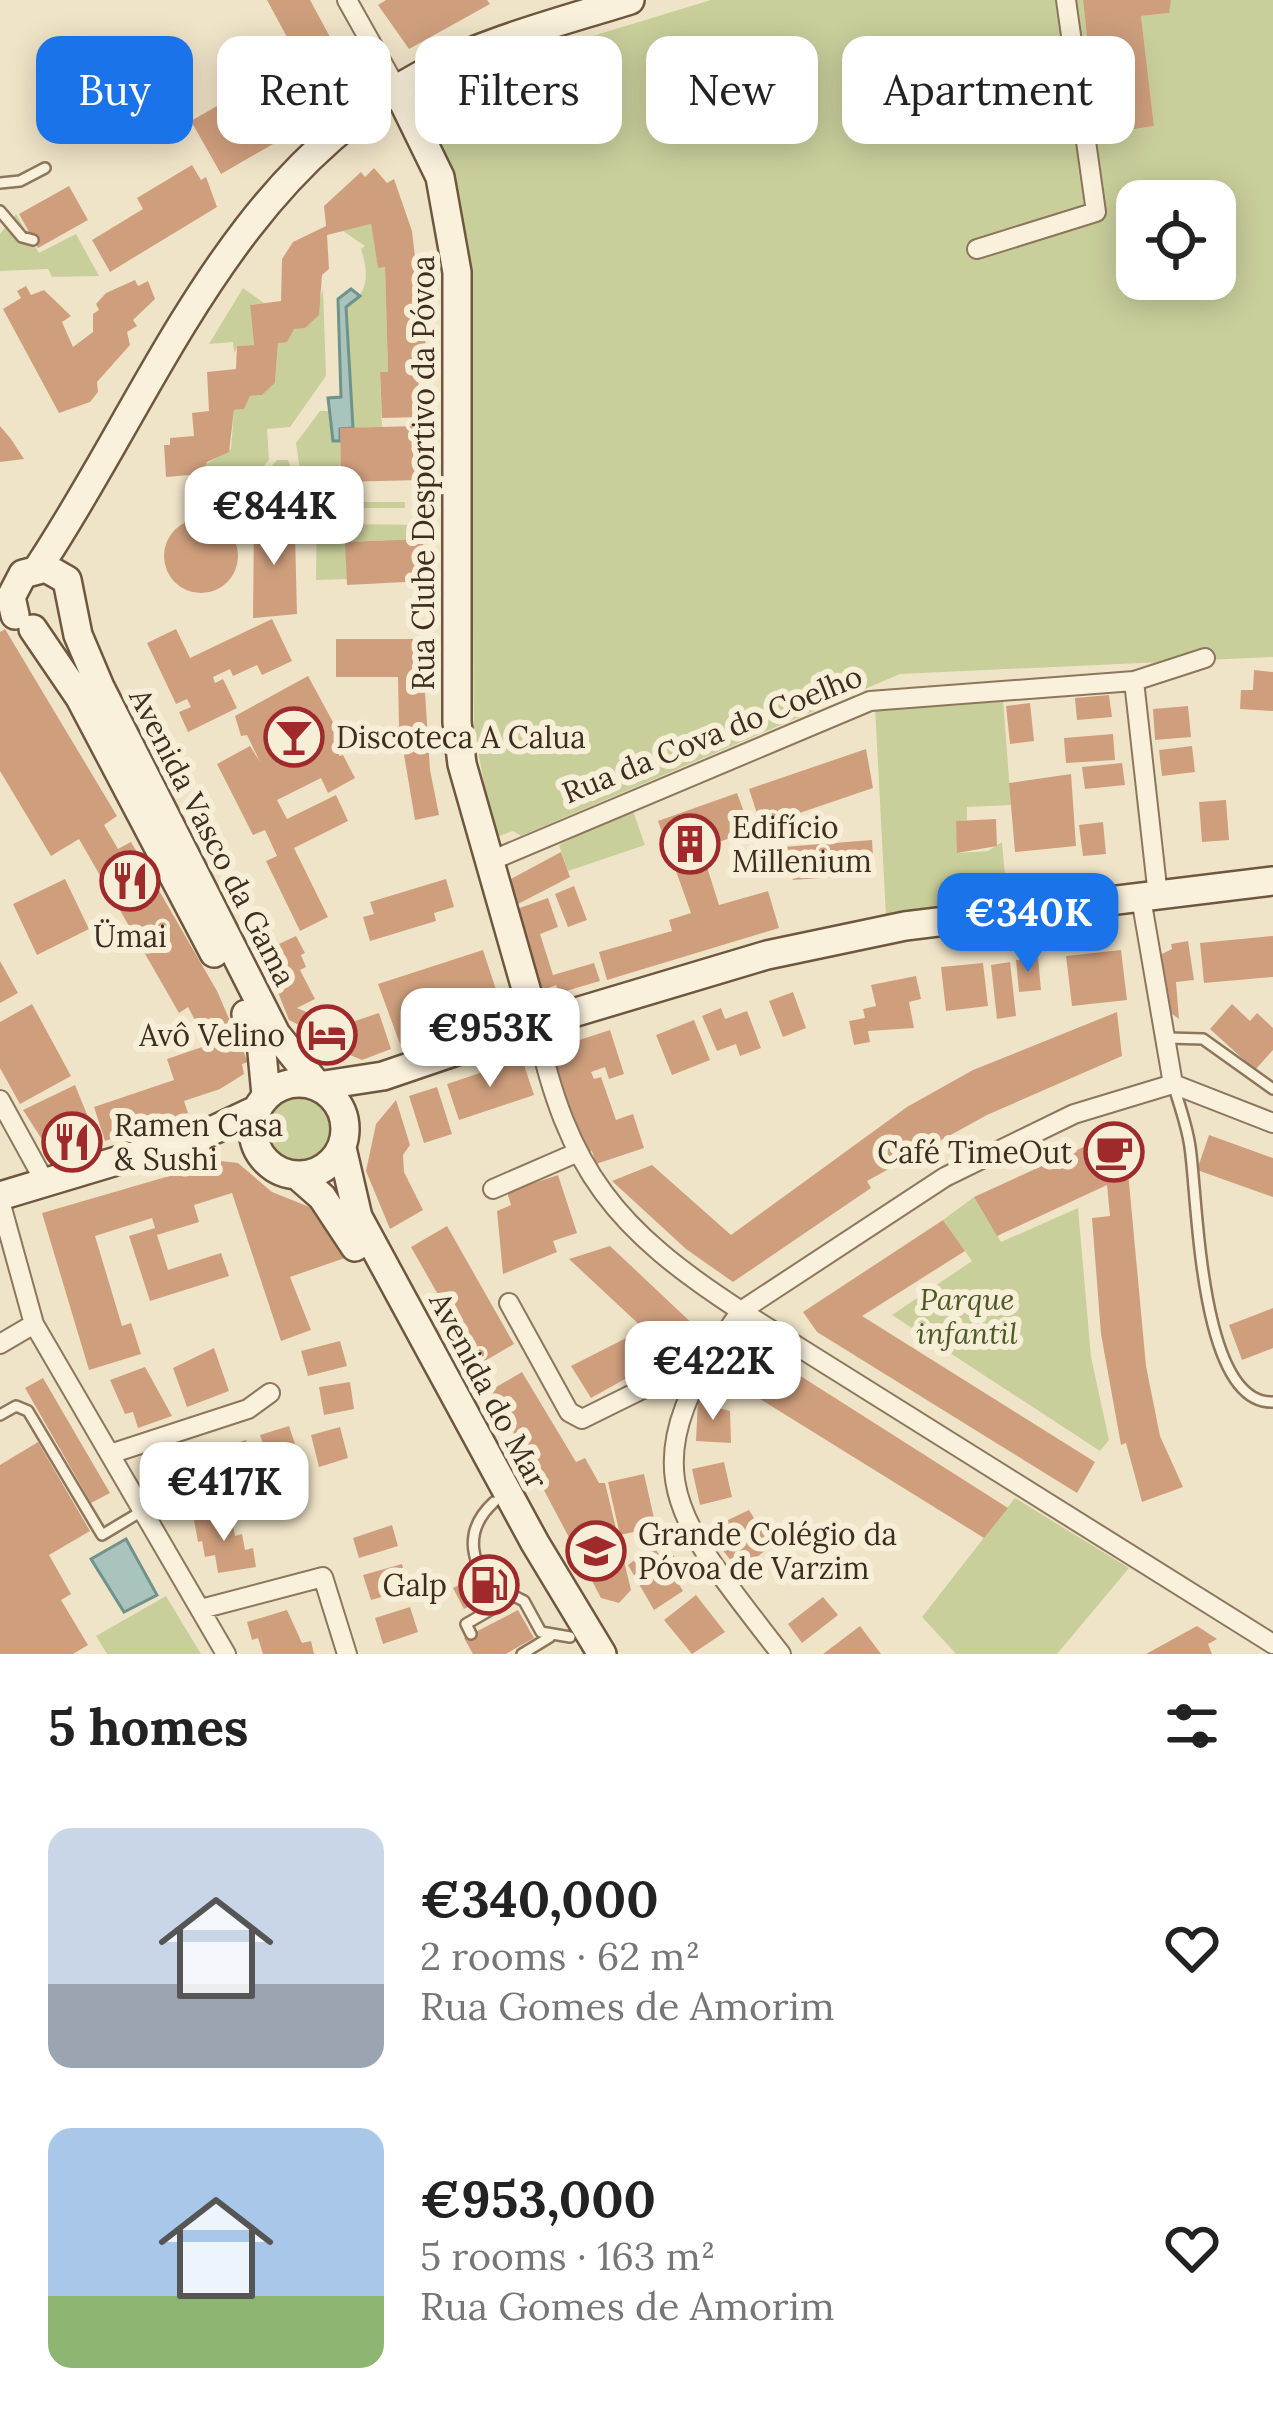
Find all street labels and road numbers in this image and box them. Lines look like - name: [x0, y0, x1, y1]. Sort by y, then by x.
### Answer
- street label: Rua Clube Desportivo da Póvoa: [404, 255, 442, 691]
- street label: Rua da Cova do Coelho: [557, 656, 867, 812]
- street label: Avenida Vasco da Gama: [121, 681, 305, 992]
- street label: Avenida do Mar: [421, 1284, 557, 1495]

